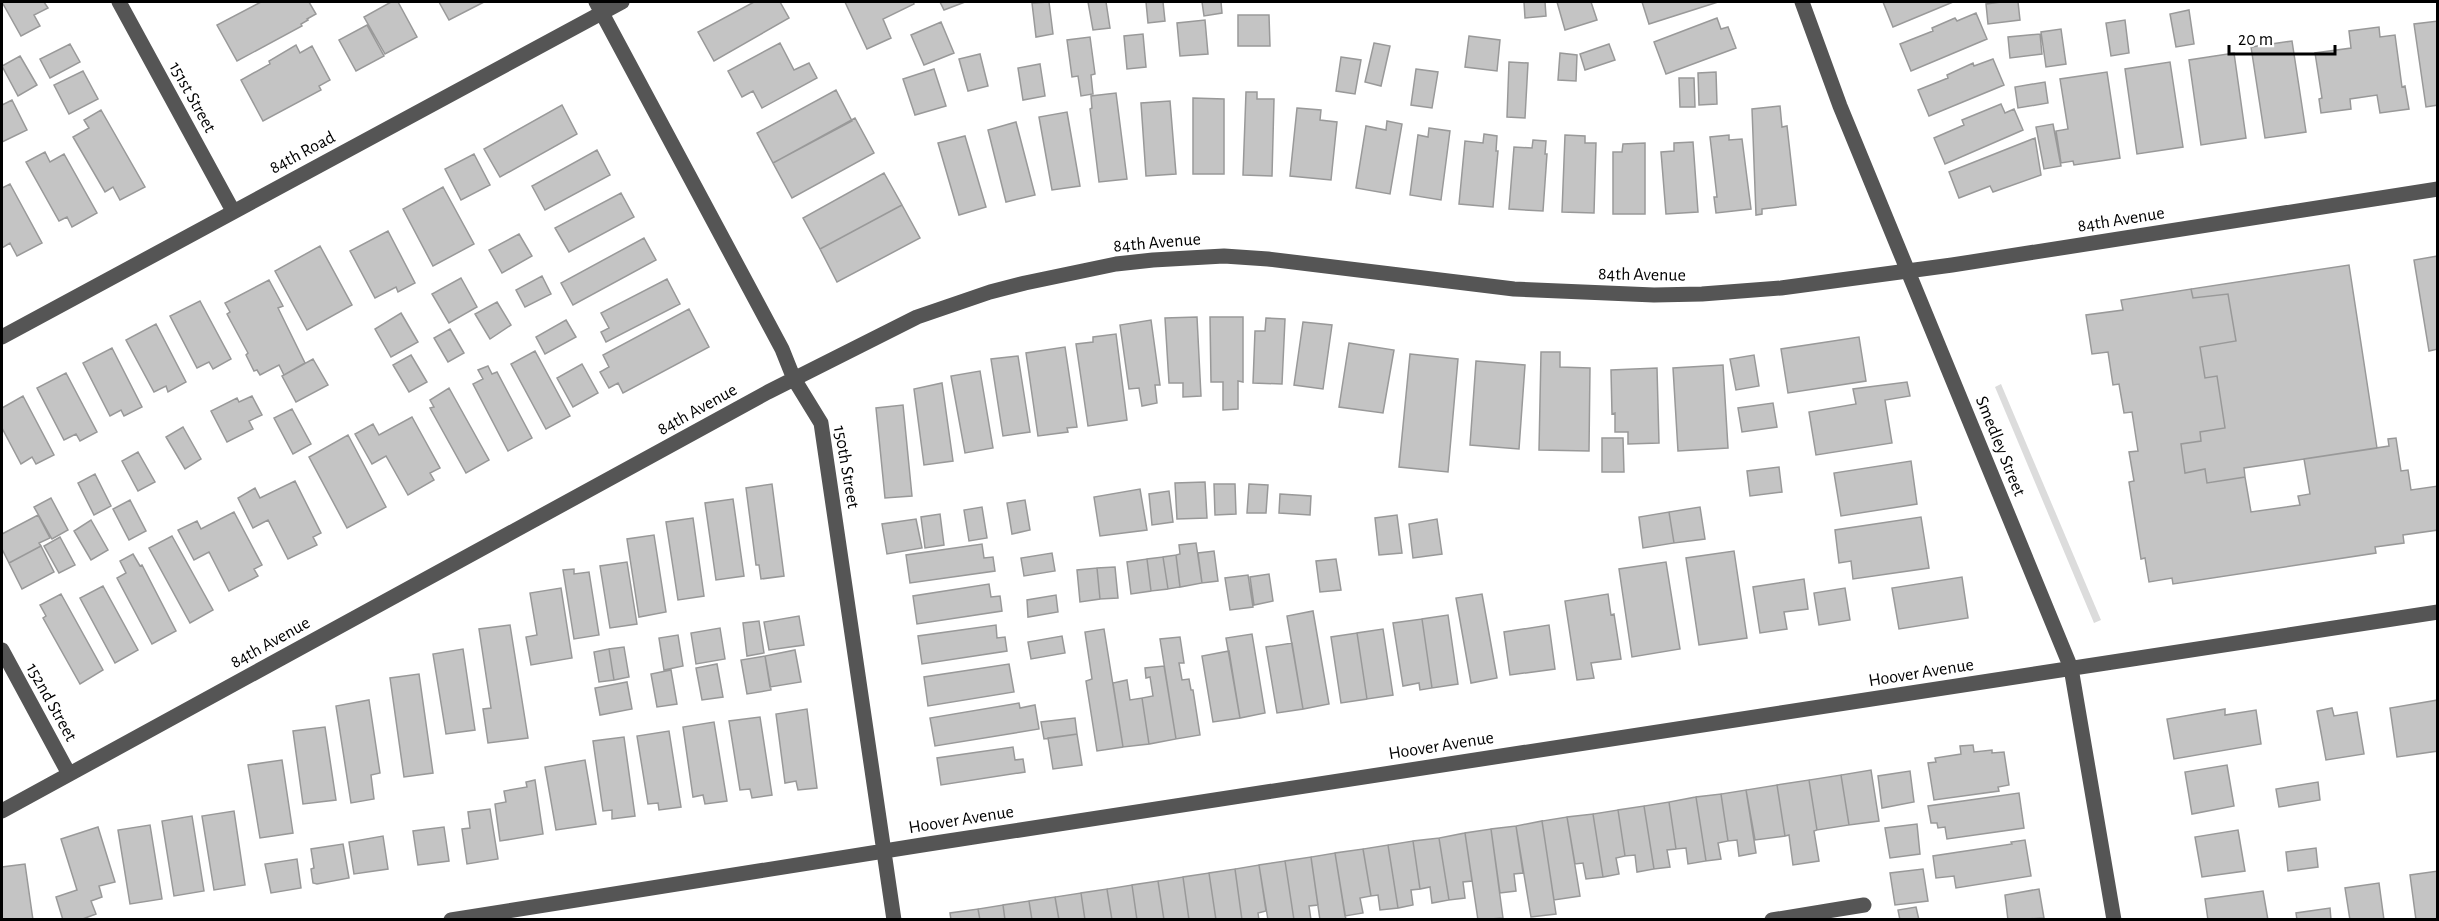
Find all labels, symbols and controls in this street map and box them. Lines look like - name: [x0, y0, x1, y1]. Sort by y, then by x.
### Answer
- scale bar: [2229, 18, 2336, 56]
- text: 20 m: [2238, 31, 2273, 49]
- street label: 151st Street: [165, 59, 219, 136]
- street label: 84th Road: [267, 128, 338, 178]
- street label: 84th Avenue: [2076, 204, 2166, 236]
- street label: 84th Avenue: [1113, 230, 1202, 256]
- street label: 84th Avenue: [1598, 265, 1686, 285]
- street label: 84th Avenue: [655, 381, 740, 439]
- street label: Smedley Street: [1972, 394, 2028, 499]
- street label: 150th Street: [830, 424, 862, 510]
- street label: 84th Avenue: [228, 614, 313, 672]
- street label: Hoover Avenue: [1867, 656, 1975, 690]
- street label: 152nd Street: [22, 661, 80, 745]
- street label: Hoover Avenue: [1387, 729, 1495, 763]
- street label: Hoover Avenue: [907, 803, 1015, 837]

